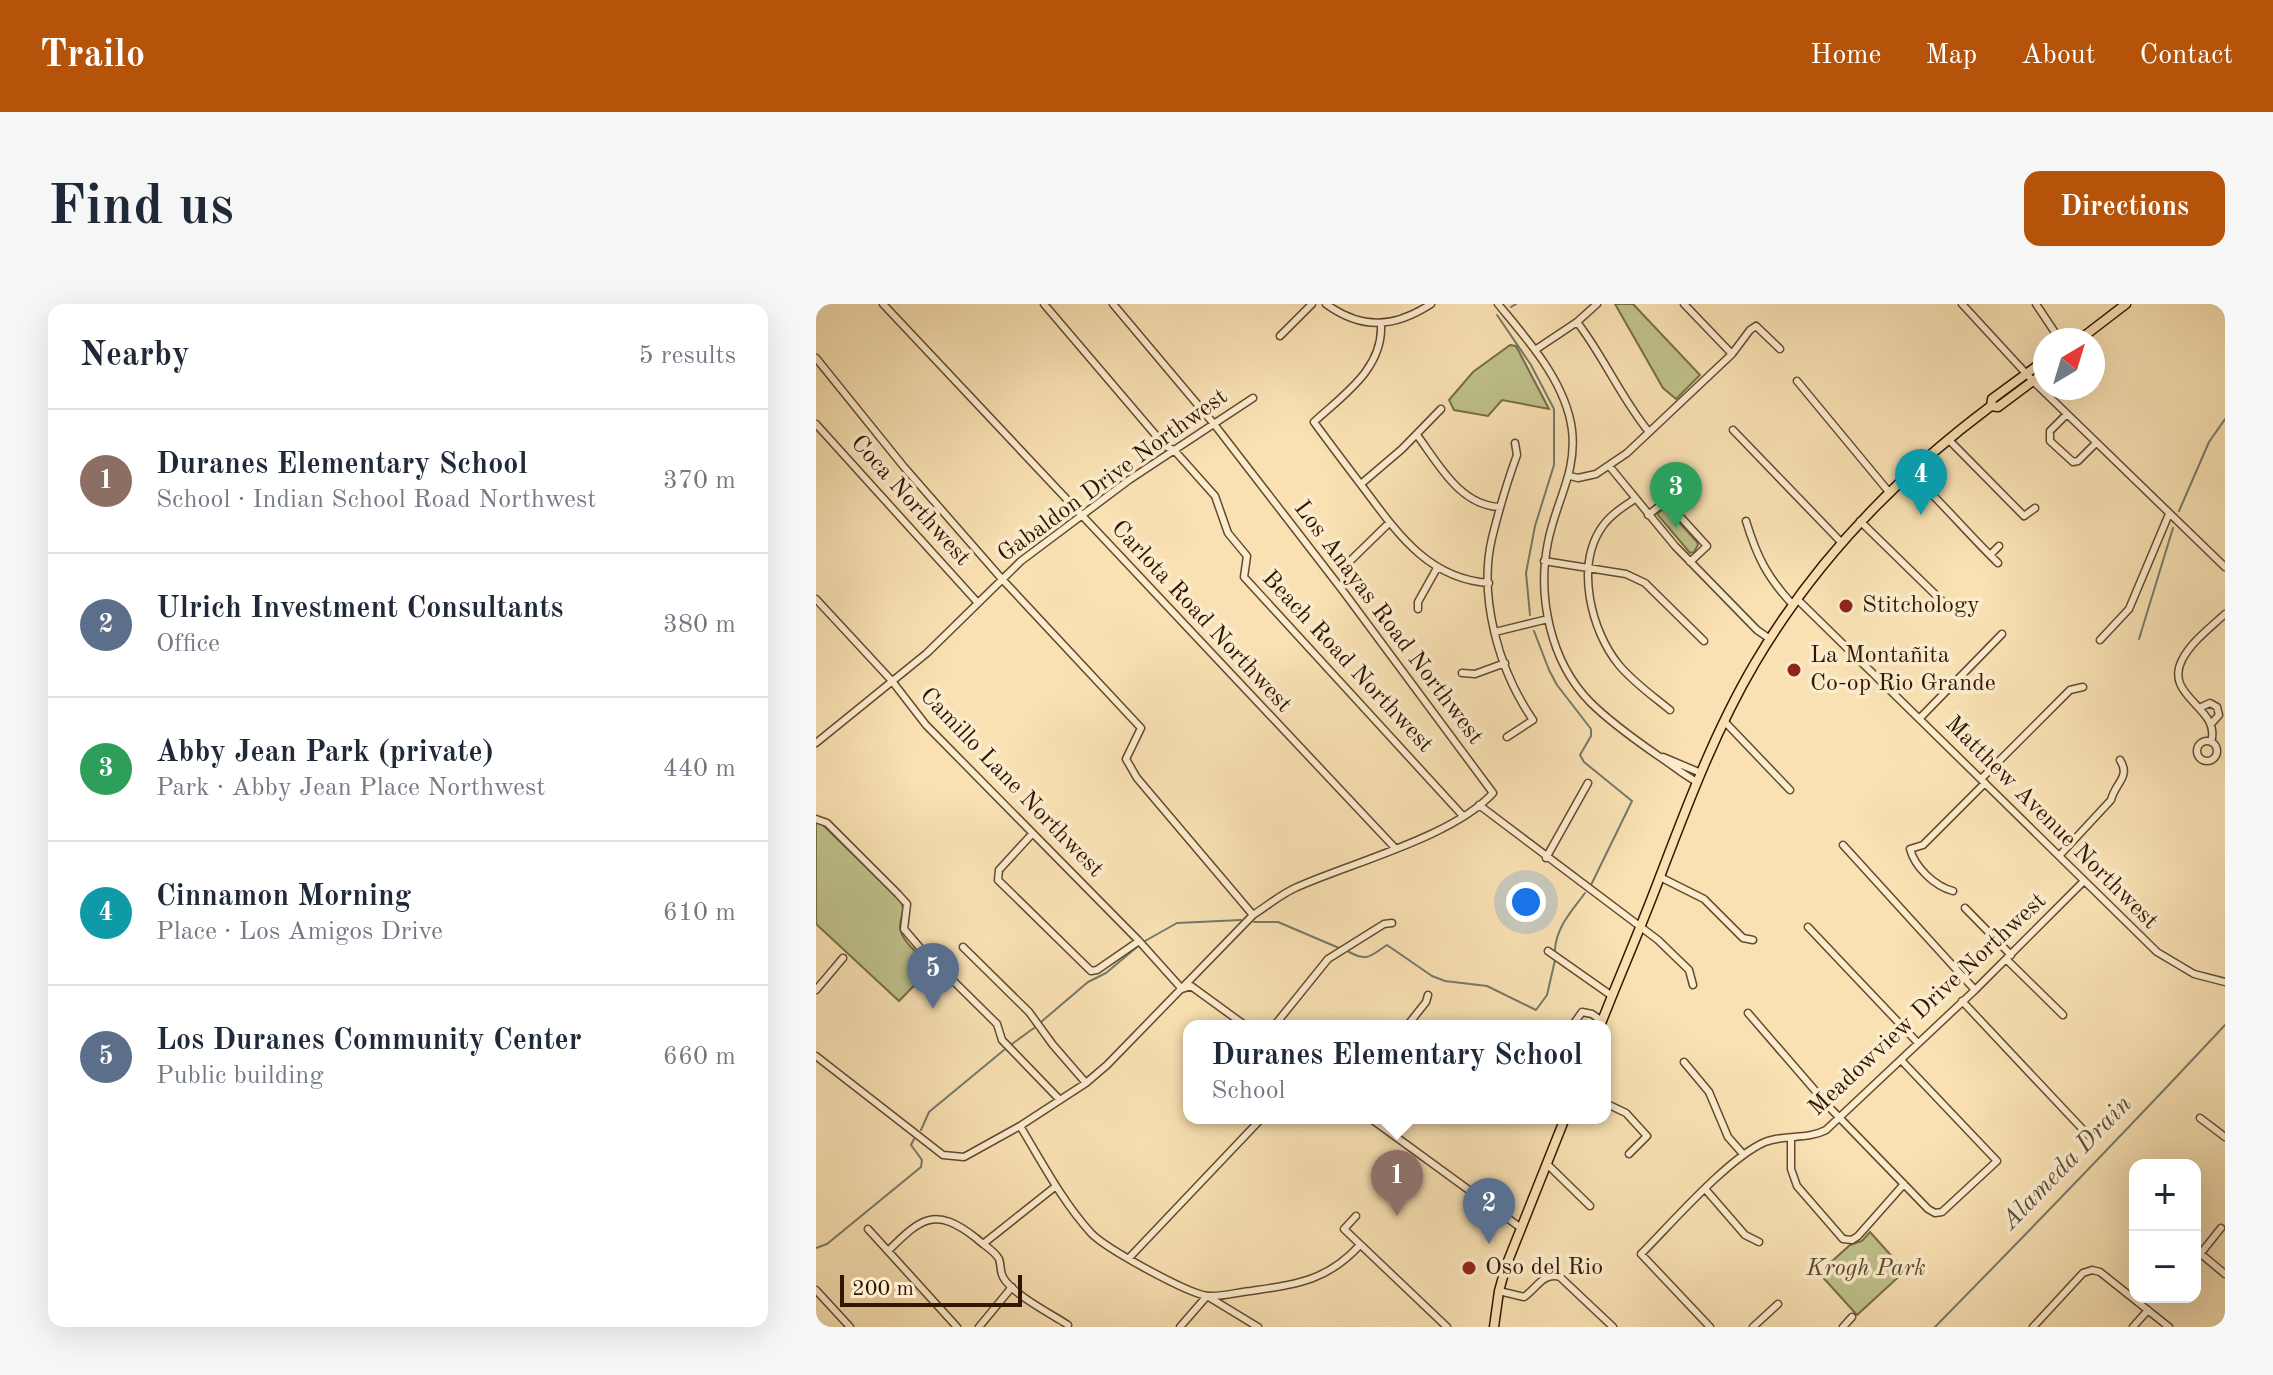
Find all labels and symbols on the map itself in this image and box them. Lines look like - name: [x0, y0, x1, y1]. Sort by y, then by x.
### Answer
- north arrow: [2033, 328, 2105, 400]
- street label: Gabaldon Drive Northwest: [994, 385, 1232, 567]
- street label: Coca Northwest: [846, 431, 974, 571]
- pin: 4: [1895, 449, 1947, 515]
- pin: 3: [1650, 462, 1702, 528]
- street label: Los Anayas Road Northwest: [1289, 497, 1487, 749]
- street label: Carlota Road Northwest: [1106, 517, 1296, 717]
- street label: Beach Road Northwest: [1257, 566, 1437, 758]
- place label: Stitchology: [1862, 594, 1980, 618]
- marker: Stitchology: [1837, 597, 1855, 615]
- place label: La Montañita Co-op Rio Grande: [1810, 644, 1996, 696]
- marker: La Montañita Co-op Rio Grande: [1785, 661, 1803, 679]
- street label: Camillo Lane Northwest: [915, 684, 1107, 882]
- street label: Matthew Avenue Northwest: [1940, 712, 2162, 934]
- your location: [1506, 882, 1546, 922]
- street label: Meadowview Drive Northwest: [1805, 889, 2051, 1121]
- pin: 5: [907, 943, 959, 1009]
- water label: Alameda Drain: [1995, 1091, 2137, 1236]
- pin: 1: [1371, 1150, 1423, 1216]
- pin: 2: [1463, 1178, 1515, 1244]
- place label: Oso del Rio: [1485, 1256, 1603, 1280]
- park label: Krogh Park: [1805, 1257, 1926, 1281]
- marker: Oso del Rio: [1460, 1259, 1478, 1277]
- scale bar: [840, 1271, 1022, 1307]

